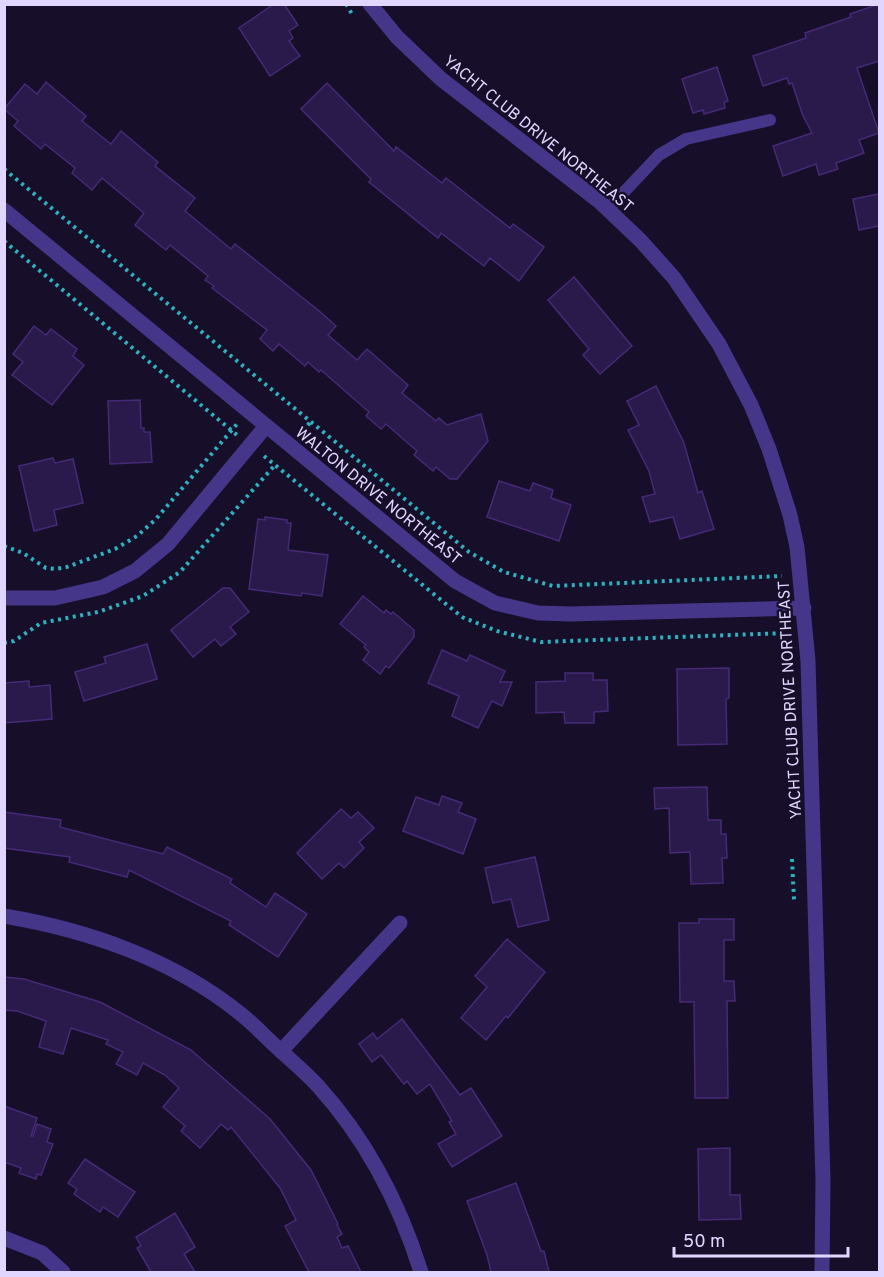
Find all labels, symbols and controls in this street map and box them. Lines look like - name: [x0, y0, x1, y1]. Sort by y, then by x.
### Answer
- street label: YACHT CLUB DRIVE NORTHEAST: [439, 52, 637, 217]
- street label: WALTON DRIVE NORTHEAST: [291, 423, 465, 570]
- street label: YACHT CLUB DRIVE NORTHEAST: [775, 580, 807, 820]
- scale bar: [674, 1220, 848, 1258]
- text: 50 m: [683, 1231, 725, 1254]

